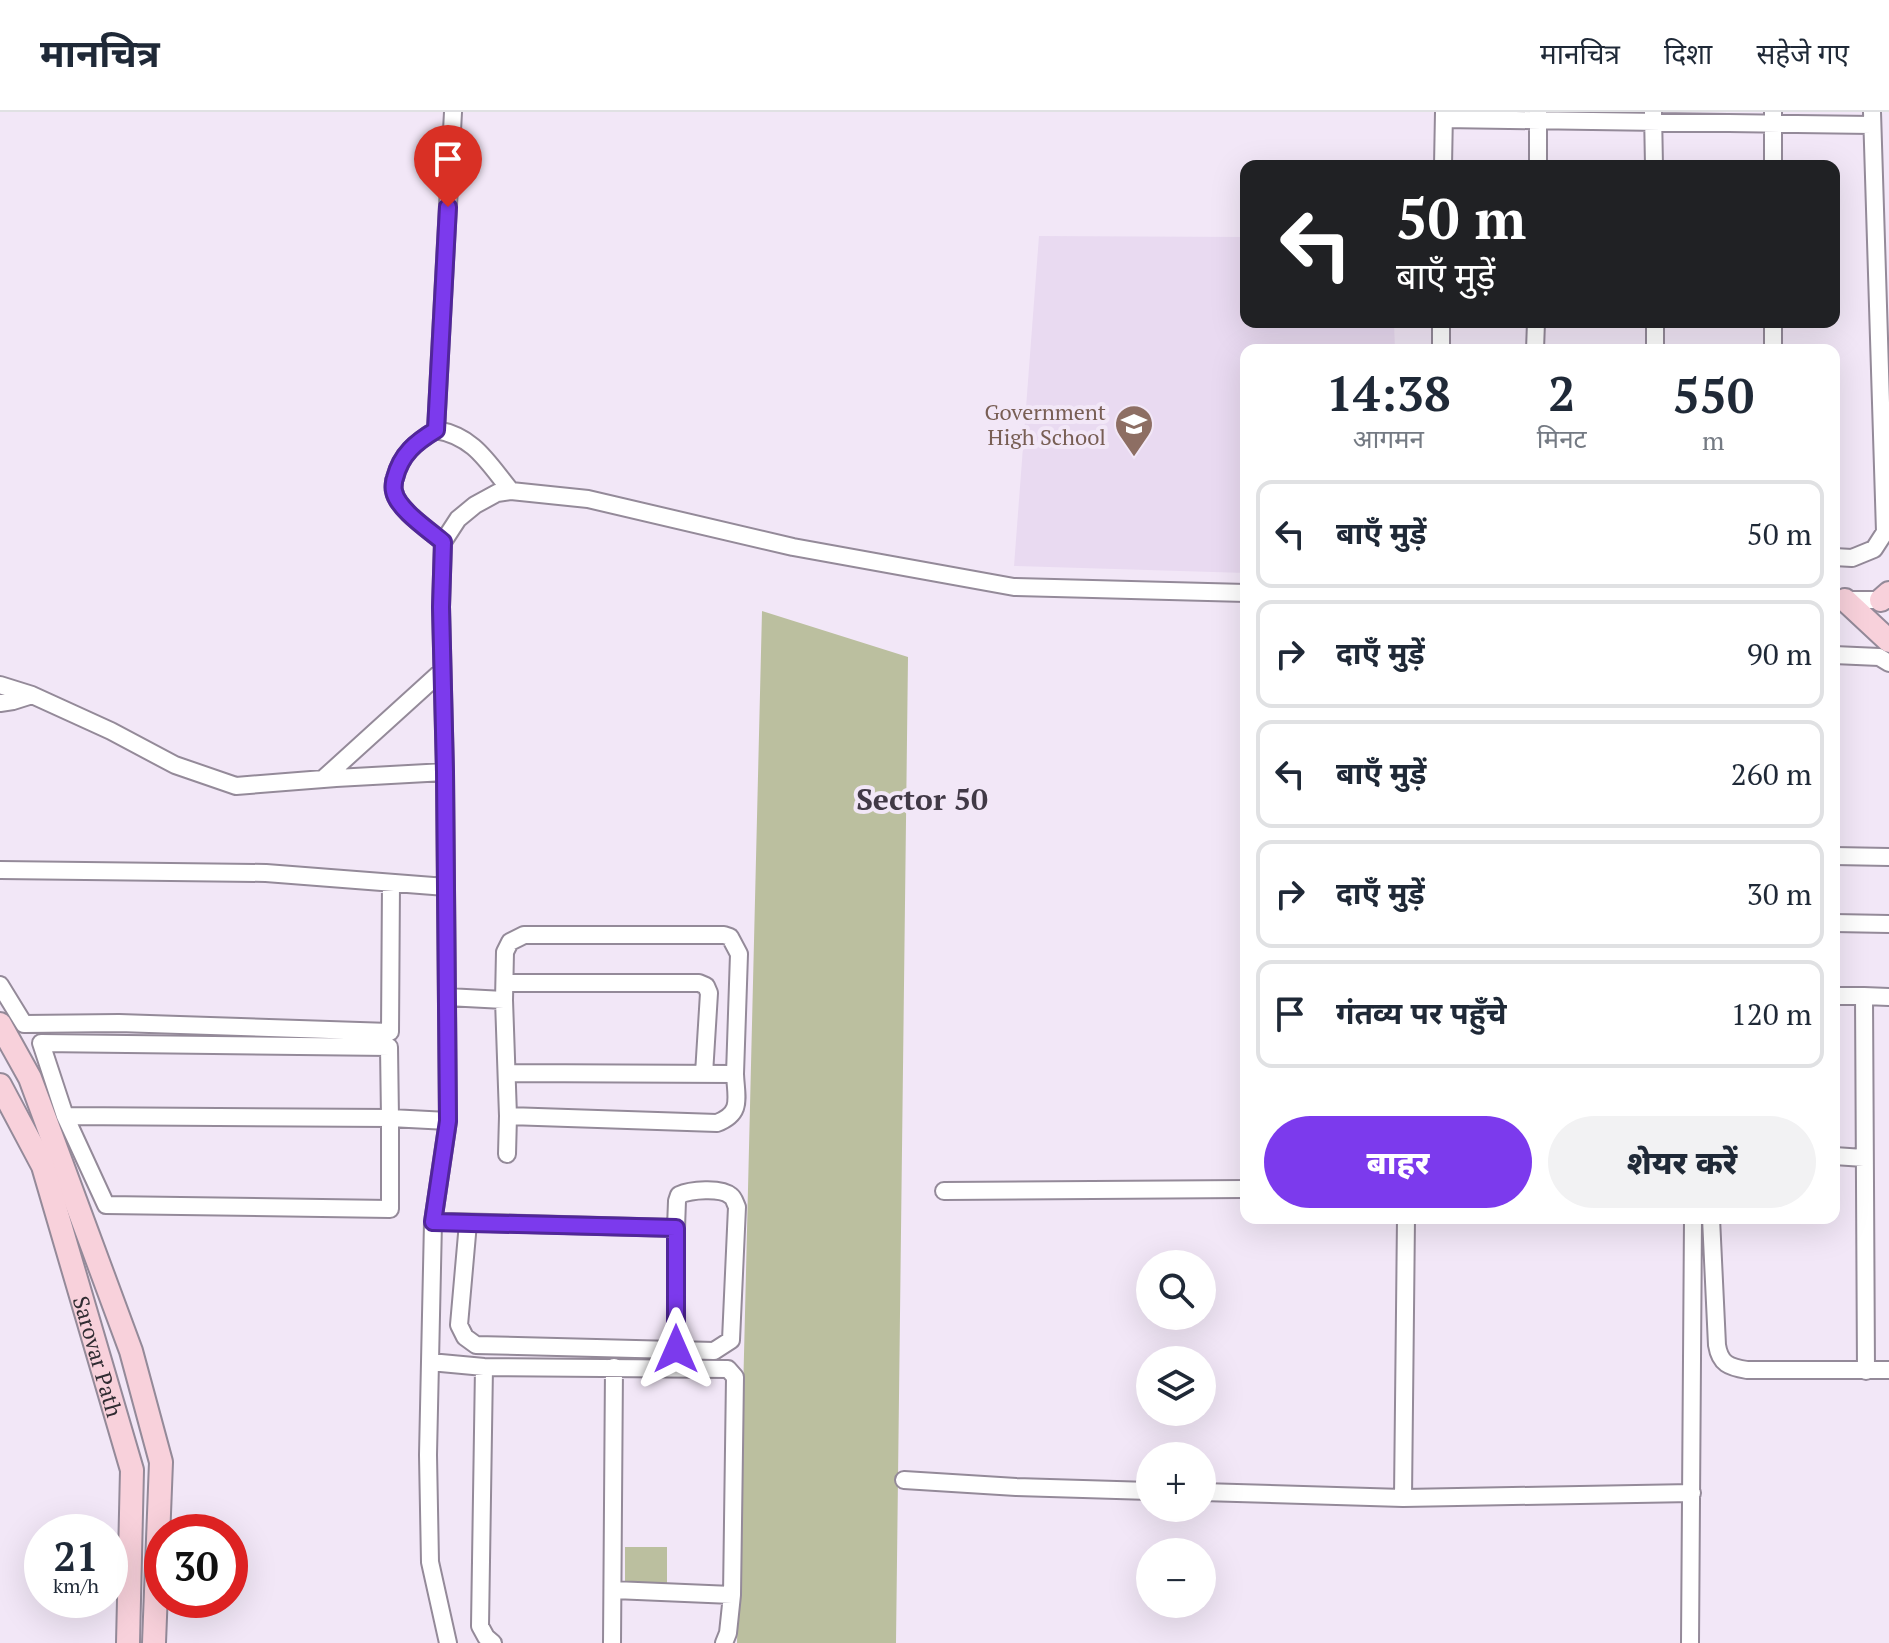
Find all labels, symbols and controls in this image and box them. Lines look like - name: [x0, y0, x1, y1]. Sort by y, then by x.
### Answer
- text: मानचित्र: [40, 28, 160, 78]
- text: मानचित्र: [1540, 35, 1620, 72]
- text: दिशा: [1664, 35, 1712, 72]
- text: सहेजे गए: [1756, 35, 1849, 72]
- pin: [414, 125, 482, 207]
- icon: arrive: [426, 137, 470, 181]
- text: 50 m: [1396, 181, 1526, 255]
- icon: left: [1264, 192, 1368, 296]
- text: बाएँ मुड़ें: [1396, 252, 1495, 299]
- text: 14:38: [1326, 361, 1451, 425]
- text: 2: [1548, 361, 1575, 425]
- text: 550: [1673, 363, 1754, 427]
- place label: Government High School: [984, 397, 1106, 451]
- school or university icon: Government High School: [1113, 403, 1155, 458]
- text: आगमन: [1353, 421, 1424, 455]
- text: मिनट: [1537, 421, 1587, 455]
- text: m: [1702, 423, 1725, 457]
- icon: left: [1268, 512, 1312, 556]
- text: बाएँ मुड़ें: [1336, 513, 1426, 553]
- text: 50 m: [1747, 514, 1812, 554]
- icon: right: [1268, 632, 1312, 676]
- text: दाएँ मुड़ें: [1336, 633, 1425, 673]
- text: 90 m: [1747, 634, 1812, 674]
- icon: left: [1268, 752, 1312, 796]
- text: बाएँ मुड़ें: [1336, 753, 1426, 793]
- text: 260 m: [1731, 754, 1812, 794]
- district label: Sector 50: [856, 779, 988, 819]
- icon: right: [1268, 872, 1312, 916]
- text: दाएँ मुड़ें: [1336, 873, 1425, 913]
- text: 30 m: [1747, 874, 1812, 914]
- icon: arrive: [1268, 992, 1312, 1036]
- text: गंतव्य पर पहुँचे: [1336, 993, 1506, 1033]
- text: 120 m: [1731, 994, 1812, 1034]
- button: बाहर: [1264, 1116, 1532, 1208]
- button: शेयर करें: [1548, 1116, 1816, 1208]
- map controls: [1136, 1250, 1216, 1618]
- button: search: [1136, 1250, 1216, 1330]
- street label: Sarovar Path: [67, 1292, 130, 1420]
- position arrow: [634, 1307, 718, 1391]
- button: layers: [1136, 1346, 1216, 1426]
- button: +: [1136, 1442, 1216, 1522]
- speed limit sign: 30: [144, 1514, 248, 1618]
- text: 21: [53, 1529, 99, 1582]
- button: −: [1136, 1538, 1216, 1618]
- text: km/h: [53, 1572, 99, 1599]

